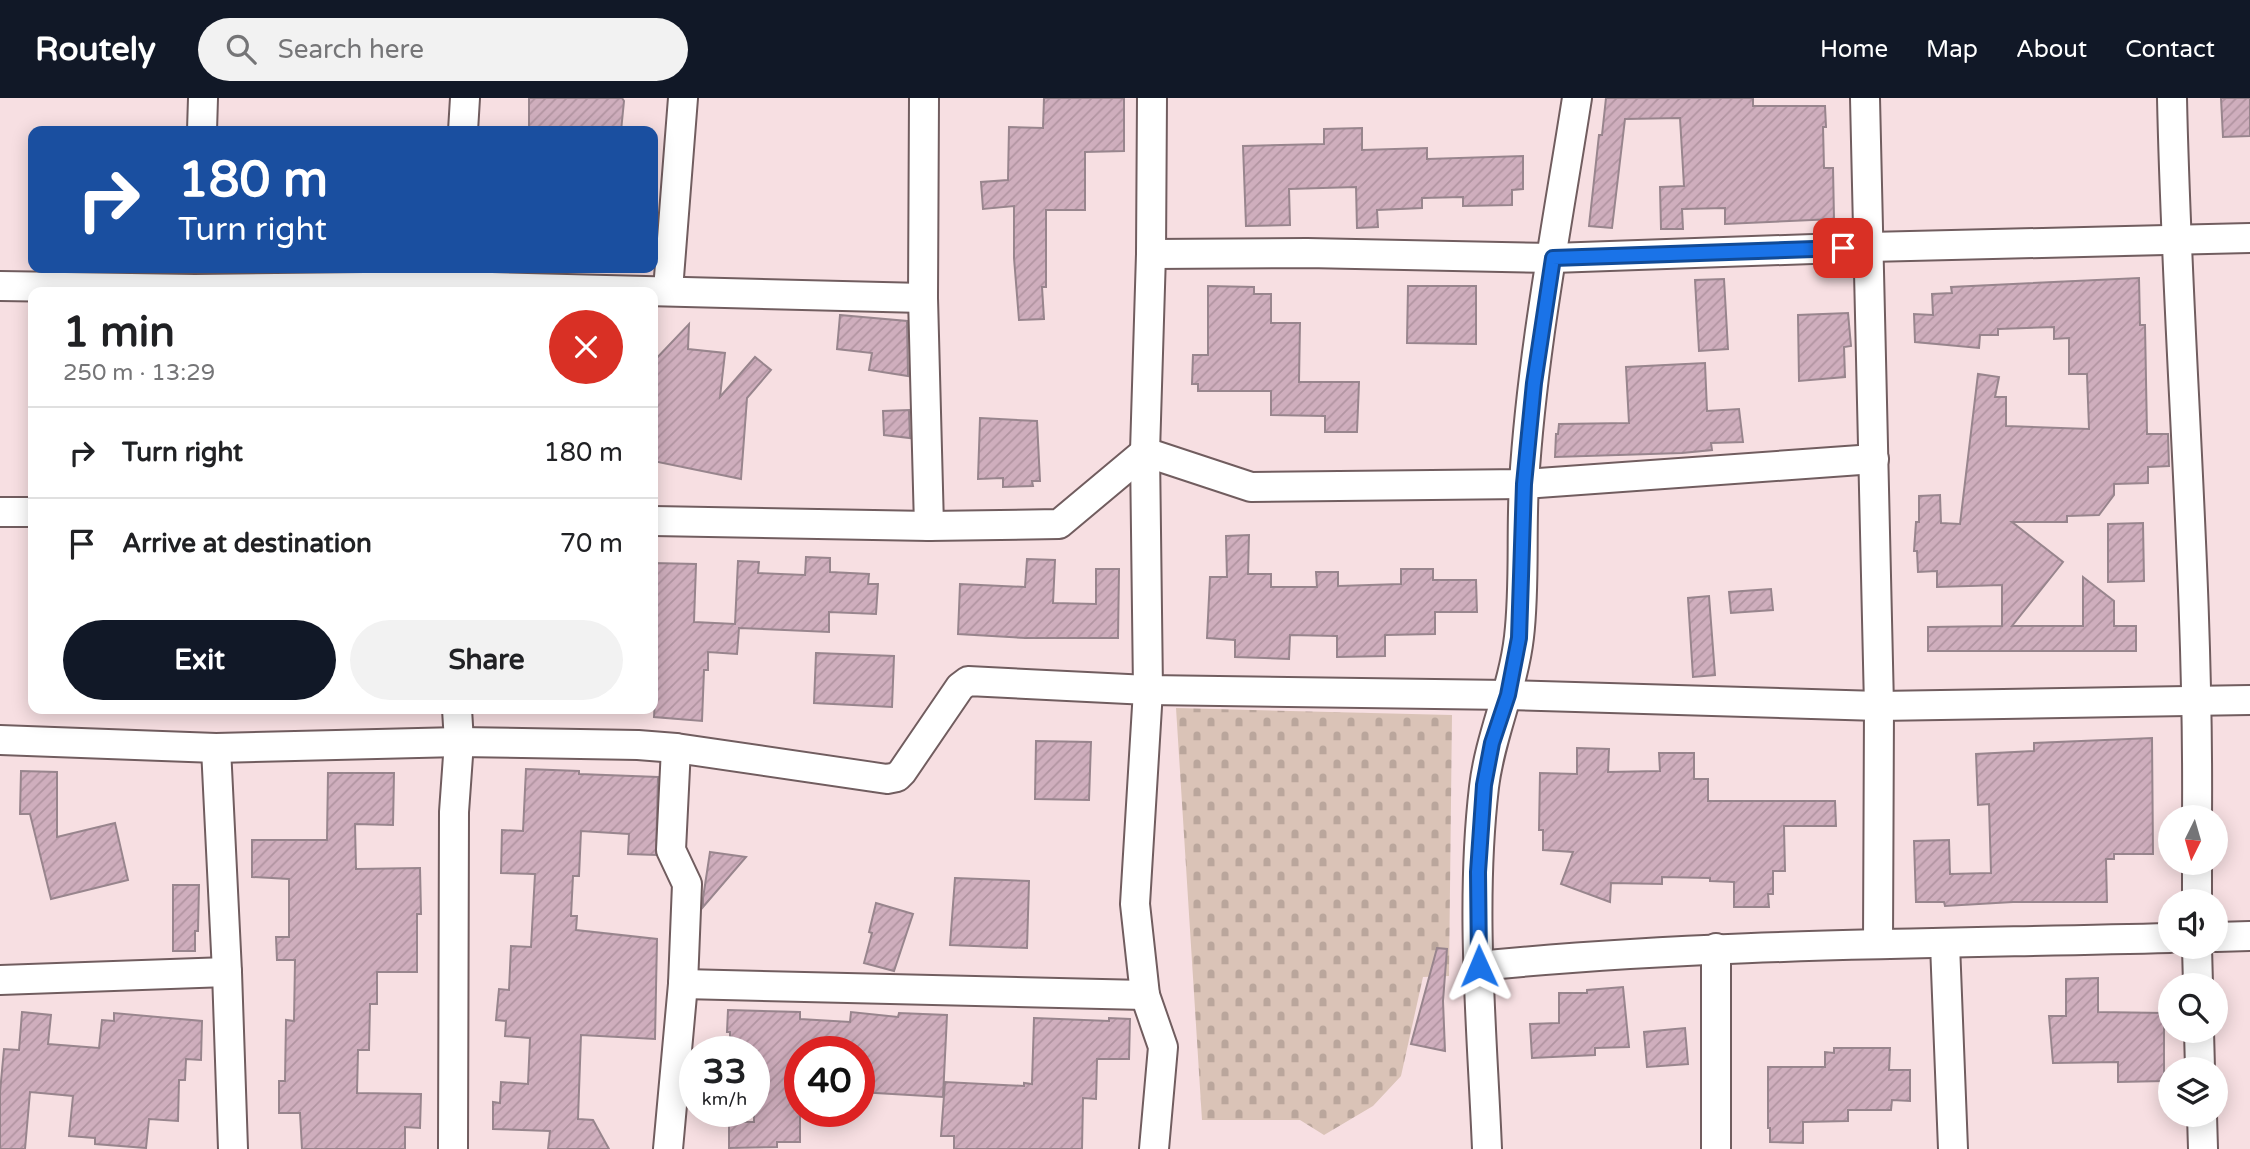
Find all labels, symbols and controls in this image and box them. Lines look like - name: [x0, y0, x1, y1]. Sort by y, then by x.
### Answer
- search box: [198, 18, 688, 81]
- text: Routely: [35, 30, 156, 69]
- icon: search: [222, 30, 260, 68]
- text: Search here: [278, 34, 424, 65]
- text: Home: [1820, 35, 1888, 64]
- text: Map: [1926, 35, 1978, 64]
- text: About: [2016, 35, 2087, 64]
- text: Contact: [2125, 35, 2215, 64]
- text: 180 m: [178, 151, 328, 210]
- icon: right: [63, 154, 154, 245]
- text: Turn right: [178, 211, 327, 249]
- pin: [1813, 218, 1873, 278]
- icon: arrive: [1824, 229, 1862, 267]
- text: 1 min: [63, 307, 175, 358]
- button: close: [549, 310, 623, 384]
- text: 250 m · 13:29: [63, 359, 215, 387]
- icon: right: [63, 434, 101, 472]
- text: Turn right: [122, 437, 243, 468]
- text: 180 m: [543, 437, 623, 468]
- icon: arrive: [63, 525, 101, 563]
- text: Arrive at destination: [122, 528, 372, 559]
- text: 70 m: [560, 528, 623, 559]
- button: Exit: [63, 620, 336, 700]
- button: Share: [350, 620, 623, 700]
- north arrow: [2158, 805, 2228, 875]
- map controls: [2158, 805, 2228, 1127]
- button: sound: [2158, 889, 2228, 959]
- position arrow: [1442, 929, 1516, 1003]
- button: search: [2158, 973, 2228, 1043]
- speed limit sign: 40: [784, 1036, 875, 1127]
- text: 33: [703, 1051, 746, 1093]
- button: layers: [2158, 1057, 2228, 1127]
- text: km/h: [702, 1088, 747, 1110]

